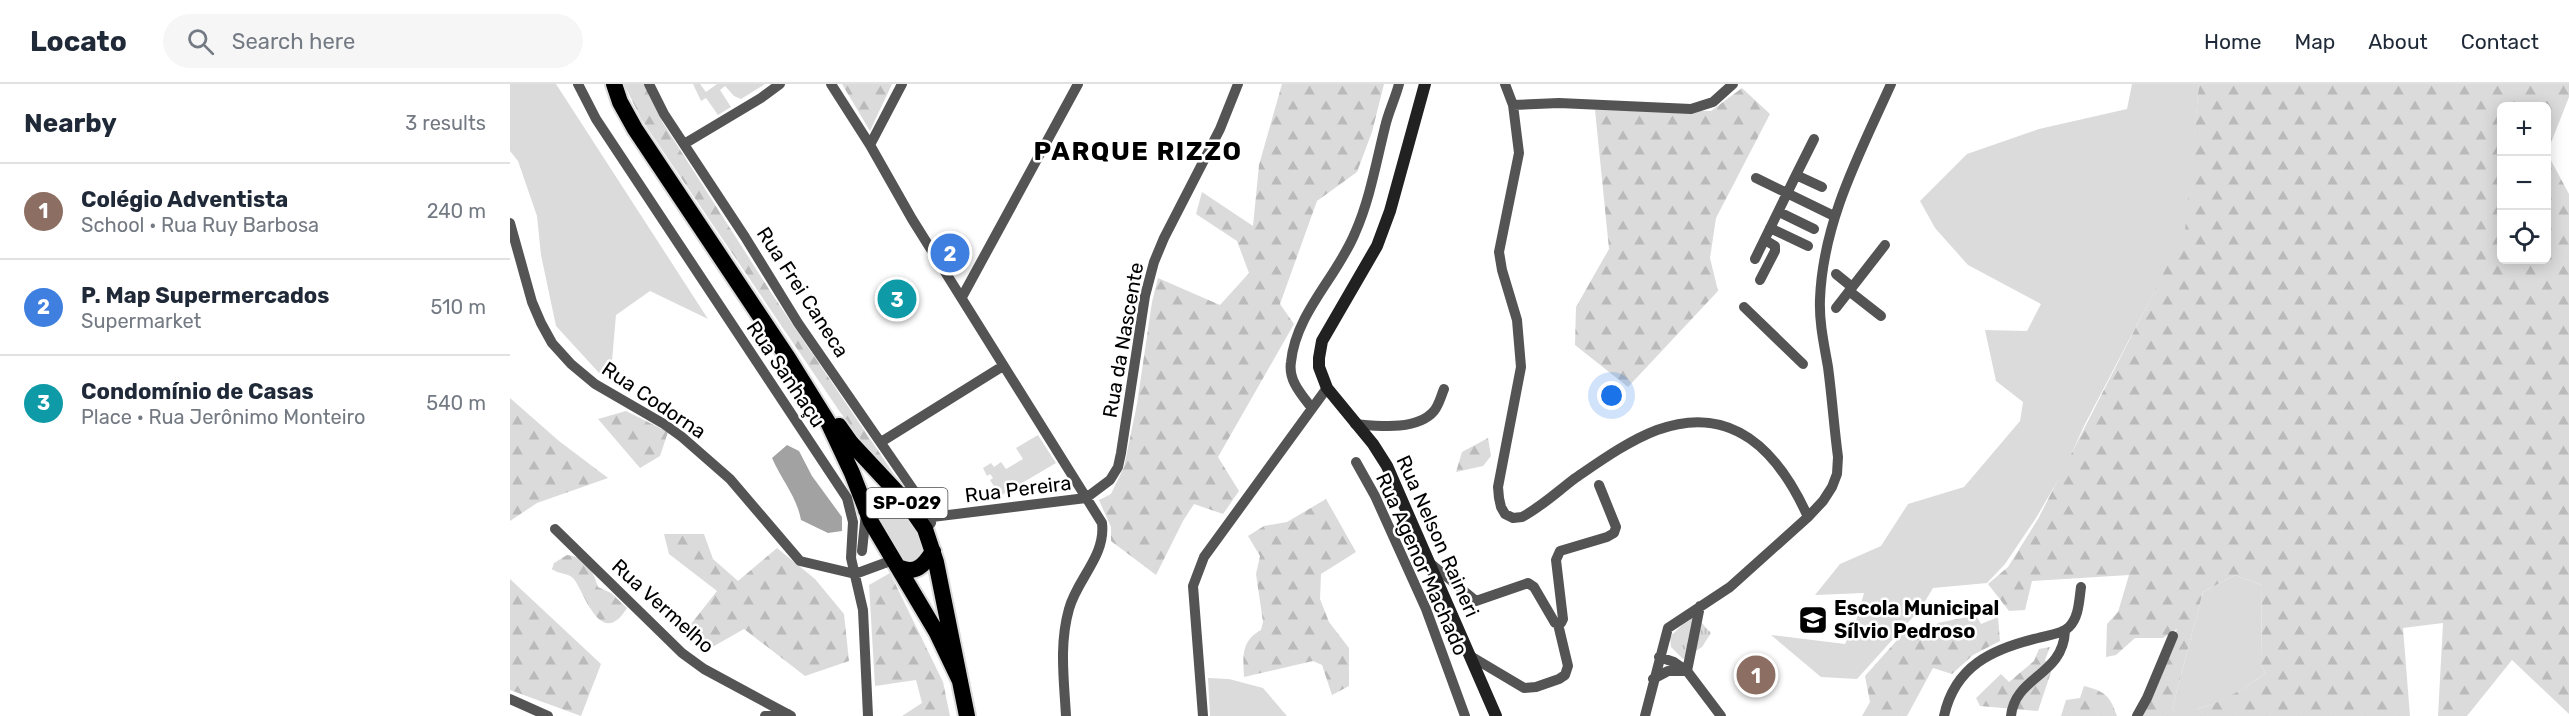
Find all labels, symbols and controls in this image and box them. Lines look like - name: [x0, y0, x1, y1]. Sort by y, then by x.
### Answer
- search box: [163, 14, 583, 68]
- text: Locato: [30, 25, 127, 58]
- icon: search: [184, 25, 217, 58]
- text: Search here: [232, 28, 355, 55]
- text: Home: [2204, 29, 2261, 54]
- text: Map: [2294, 29, 2335, 54]
- text: About: [2368, 29, 2428, 54]
- text: Contact: [2461, 29, 2539, 54]
- map controls: [2497, 102, 2551, 264]
- button: +: [2497, 102, 2551, 156]
- text: Nearby: [24, 108, 117, 139]
- text: 3 results: [405, 111, 486, 135]
- district label: PARQUE RIZZO: [1034, 136, 1242, 167]
- button: −: [2497, 156, 2551, 210]
- text: Colégio Adventista: [81, 186, 288, 213]
- text: 1: [39, 199, 48, 223]
- text: 240 m: [427, 199, 486, 223]
- button: locate: [2497, 210, 2551, 264]
- text: School · Rua Ruy Barbosa: [81, 213, 319, 237]
- street label: Rua Frei Caneca: [752, 222, 854, 362]
- pin: 2: [930, 230, 970, 276]
- street label: Rua da Nascente: [1098, 260, 1148, 420]
- pin: 3: [878, 276, 916, 322]
- text: P. Map Supermercados: [81, 282, 329, 309]
- text: 2: [37, 295, 50, 319]
- text: 510 m: [430, 295, 486, 319]
- text: Supermarket: [81, 309, 201, 333]
- street label: Rua Sanhaçu: [742, 316, 830, 432]
- street label: Rua Codorna: [598, 356, 710, 444]
- text: Condomínio de Casas: [81, 378, 314, 405]
- your location: [1597, 381, 1626, 410]
- text: 3: [37, 391, 50, 415]
- text: 540 m: [426, 391, 486, 415]
- text: Place · Rua Jerônimo Monteiro: [81, 405, 365, 429]
- street label: Rua Nelson Raineri: [1392, 451, 1484, 621]
- street label: Rua Agenor Machado: [1371, 469, 1473, 659]
- street label: Rua Pereira: [963, 471, 1073, 507]
- road number: SP-029: [866, 488, 948, 518]
- street label: Rua Vermelho: [607, 554, 719, 658]
- place label: Escola Municipal Sílvio Pedroso: [1834, 596, 1999, 643]
- school or university icon: Escola Municipal Sílvio Pedroso: [1797, 604, 1829, 636]
- pin: 1: [1736, 652, 1776, 698]

